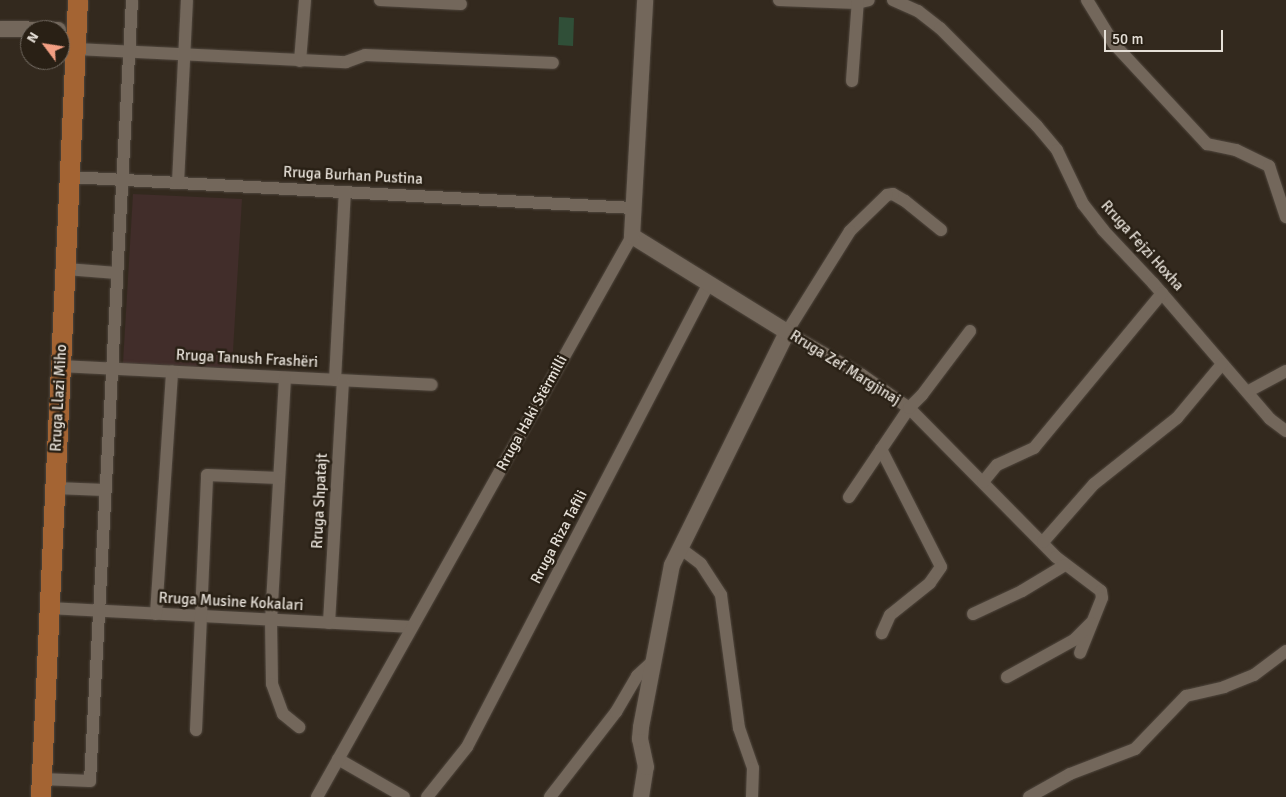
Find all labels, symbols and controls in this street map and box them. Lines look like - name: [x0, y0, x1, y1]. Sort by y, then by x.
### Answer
- north arrow: [20, 20, 70, 70]
- scale bar: [1106, 20, 1225, 52]
- text: N: [23, 29, 42, 46]
- text: 50 m: [1112, 30, 1143, 48]
- street label: Rruga Burhan Pustina: [283, 163, 423, 189]
- street label: Rruga Fejzi Hoxha: [1097, 197, 1187, 295]
- street label: Rruga Zef Margjinaj: [787, 327, 903, 409]
- street label: Rruga Llazi Miho: [47, 344, 71, 452]
- street label: Rruga Tanush Frashëri: [175, 346, 319, 372]
- street label: Rruga Haki Stërmilli: [493, 352, 571, 474]
- street label: Rruga Shpatajt: [309, 453, 331, 549]
- street label: Rruga Riza Tafili: [527, 487, 591, 587]
- street label: Rruga Musine Kokalari: [158, 589, 304, 615]

